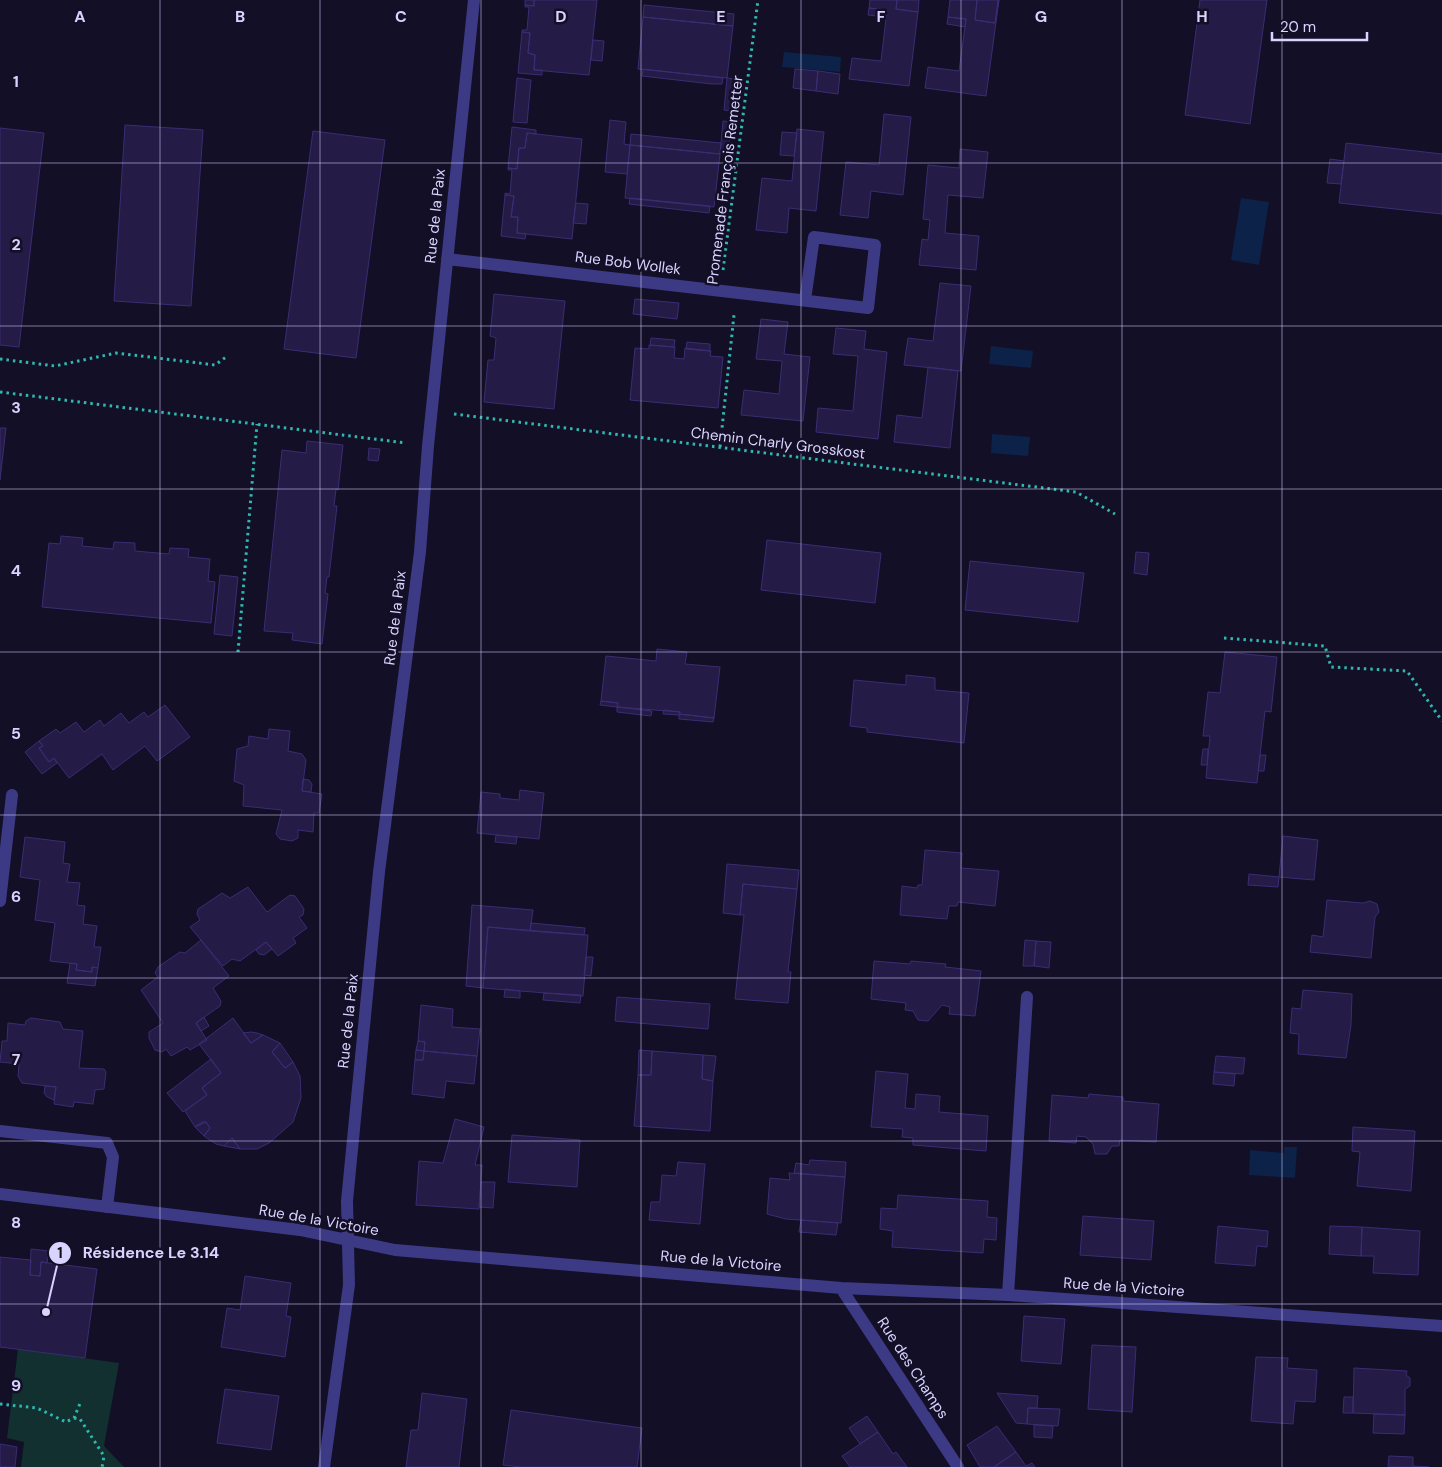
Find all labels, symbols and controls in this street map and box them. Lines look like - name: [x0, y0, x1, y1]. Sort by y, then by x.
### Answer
- text: A: [74, 6, 86, 27]
- text: B: [235, 6, 245, 27]
- text: C: [395, 6, 407, 27]
- text: D: [555, 6, 567, 27]
- text: E: [716, 6, 726, 27]
- text: F: [877, 6, 886, 27]
- text: G: [1035, 6, 1047, 27]
- text: H: [1196, 6, 1208, 27]
- scale bar: [1272, 10, 1367, 42]
- text: 20 m: [1280, 17, 1316, 37]
- text: 1: [13, 71, 19, 92]
- street label: Promenade François Remetter: [702, 74, 748, 286]
- street label: Rue de la Paix: [420, 167, 450, 264]
- text: 2: [11, 234, 21, 255]
- street label: Rue Bob Wollek: [574, 247, 683, 279]
- text: 3: [11, 397, 21, 418]
- street label: Chemin Charly Grosskost: [690, 422, 867, 464]
- text: 4: [11, 560, 21, 581]
- street label: Rue de la Paix: [379, 569, 411, 666]
- text: 5: [11, 723, 21, 744]
- text: 6: [11, 886, 21, 907]
- street label: Rue de la Paix: [333, 972, 363, 1069]
- text: 7: [12, 1049, 21, 1070]
- street label: Rue de la Victoire: [257, 1200, 381, 1240]
- text: 8: [11, 1212, 21, 1233]
- callout: Résidence Le 3.14: [47, 1237, 229, 1268]
- text: Résidence Le 3.14: [83, 1242, 219, 1263]
- text: 1: [57, 1243, 63, 1263]
- street label: Rue de la Victoire: [660, 1246, 782, 1276]
- street label: Rue de la Victoire: [1063, 1273, 1185, 1301]
- street label: Rue des Champs: [873, 1313, 953, 1423]
- text: 9: [11, 1375, 21, 1396]

